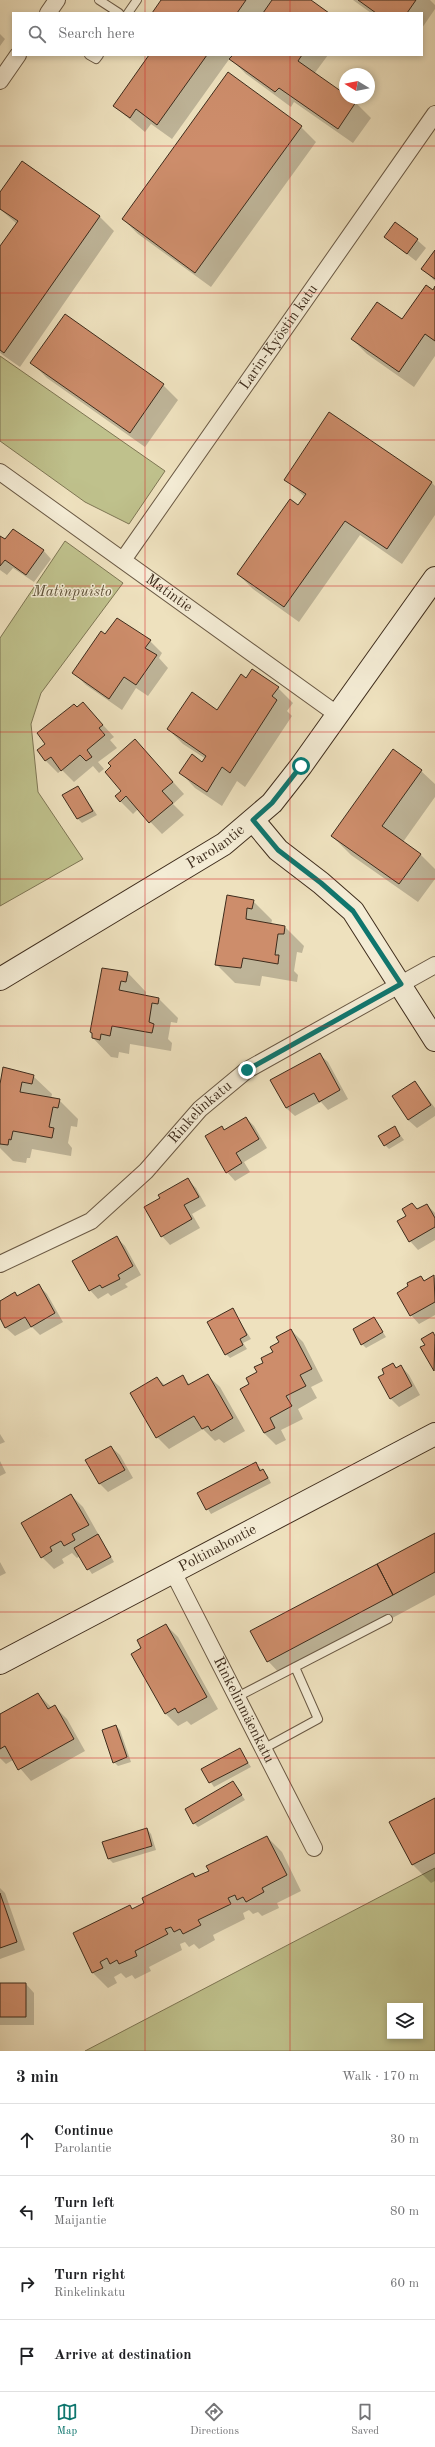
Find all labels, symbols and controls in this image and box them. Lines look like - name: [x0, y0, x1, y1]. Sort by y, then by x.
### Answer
- search box: [12, 12, 423, 56]
- icon: search: [26, 23, 48, 45]
- text: Search here: [58, 27, 135, 42]
- north arrow: [339, 68, 375, 104]
- street label: Larin-Kyöstin katu: [237, 282, 321, 392]
- street label: Matintie: [143, 572, 195, 615]
- park label: Matinpuisto: [31, 585, 112, 600]
- route start: [292, 757, 310, 775]
- street label: Parolantie: [184, 822, 248, 872]
- route end: [238, 1061, 256, 1079]
- street label: Rinkelinkatu: [166, 1078, 235, 1147]
- street label: Poltinahontie: [176, 1522, 259, 1575]
- street label: Rinkelinmäenkatu: [210, 1655, 277, 1765]
- map controls: [387, 2003, 423, 2039]
- button: layers: [387, 2003, 423, 2039]
- text: 3 min: [16, 2069, 59, 2086]
- text: Walk · 170 m: [342, 2070, 419, 2083]
- text: Continue: [54, 2124, 113, 2139]
- icon: ahead: [16, 2129, 38, 2151]
- text: 30 m: [390, 2133, 419, 2146]
- text: Parolantie: [54, 2142, 111, 2155]
- text: Turn left: [54, 2196, 114, 2211]
- icon: left: [16, 2201, 38, 2223]
- text: 80 m: [390, 2205, 419, 2218]
- text: Maijantie: [54, 2214, 106, 2227]
- text: Turn right: [54, 2268, 125, 2283]
- icon: right: [16, 2273, 38, 2295]
- text: 60 m: [390, 2277, 419, 2290]
- text: Rinkelinkatu: [54, 2286, 125, 2299]
- icon: arrive: [16, 2345, 38, 2367]
- text: Arrive at destination: [54, 2348, 192, 2363]
- tab: Map: [56, 2401, 78, 2439]
- tab: Directions: [190, 2401, 239, 2439]
- tab: Saved: [351, 2401, 379, 2439]

